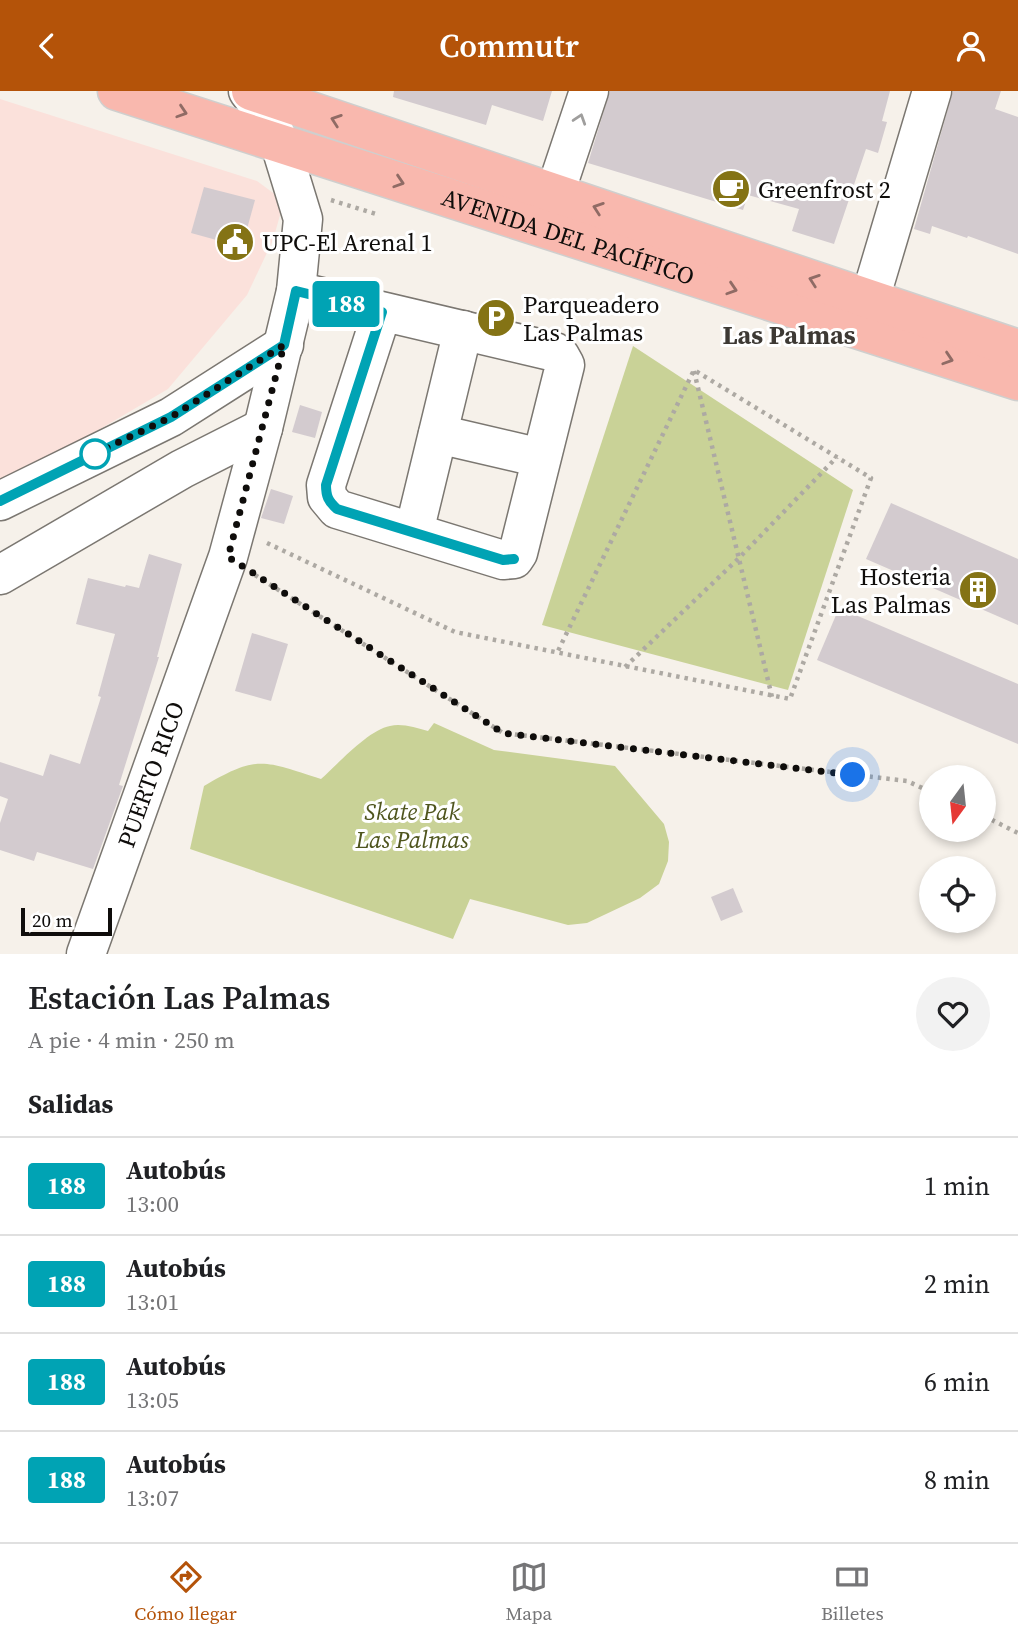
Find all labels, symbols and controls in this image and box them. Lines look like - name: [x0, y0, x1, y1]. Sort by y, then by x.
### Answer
- text: Commutr: [439, 24, 579, 68]
- icon: back: [28, 27, 66, 65]
- icon: person: [952, 27, 990, 65]
- one-way arrow: [176, 104, 188, 118]
- one-way arrow: [331, 113, 343, 128]
- one-way arrow: [572, 113, 586, 125]
- cafe icon: Greenfrost 2: [710, 168, 752, 210]
- one-way arrow: [392, 173, 404, 188]
- place label: Greenfrost 2: [758, 173, 891, 206]
- street label: AVENIDA DEL PACÍFICO: [438, 180, 699, 292]
- one-way arrow: [593, 201, 605, 216]
- public building icon: UPC-El Arenal 1: [214, 221, 256, 263]
- place label: UPC-El Arenal 1: [262, 226, 433, 259]
- one-way arrow: [808, 274, 821, 288]
- line badge: 188: [306, 281, 386, 327]
- one-way arrow: [725, 281, 738, 295]
- text: 188: [326, 287, 366, 320]
- place label: Parqueadero Las Palmas: [523, 288, 659, 349]
- parking icon: Parqueadero Las Palmas: [475, 297, 517, 339]
- district label: Las Palmas: [722, 317, 856, 353]
- one-way arrow: [942, 350, 954, 365]
- unlabelled marker: [80, 439, 110, 469]
- place label: Hosteria Las Palmas: [831, 560, 952, 621]
- building icon: Hosteria Las Palmas: [957, 569, 999, 611]
- street label: PUERTO RICO: [109, 697, 192, 852]
- your location: [835, 757, 870, 792]
- north arrow: [919, 765, 996, 842]
- map controls: [919, 765, 996, 933]
- park label: Skate Pak Las Palmas: [354, 795, 469, 856]
- button: locate: [919, 856, 996, 933]
- scale bar: [21, 905, 112, 937]
- text: 20 m: [32, 907, 73, 933]
- text: Estación Las Palmas: [28, 975, 330, 1020]
- button: heart: [916, 977, 990, 1051]
- text: A pie · 4 min · 250 m: [28, 1024, 235, 1056]
- text: Salidas: [28, 1086, 113, 1122]
- text: Autobús: [126, 1152, 226, 1188]
- text: 1 min: [924, 1168, 990, 1204]
- text: 188: [47, 1169, 86, 1202]
- text: 13:00: [126, 1188, 179, 1220]
- text: Autobús: [126, 1250, 226, 1286]
- text: 2 min: [924, 1266, 990, 1302]
- text: 188: [47, 1267, 86, 1300]
- text: 13:01: [126, 1286, 179, 1318]
- text: Autobús: [126, 1348, 226, 1384]
- text: 6 min: [924, 1364, 990, 1400]
- text: 188: [47, 1365, 86, 1398]
- text: 13:05: [126, 1384, 179, 1416]
- text: Autobús: [126, 1446, 226, 1482]
- text: 8 min: [924, 1462, 990, 1498]
- text: 188: [47, 1463, 86, 1496]
- text: 13:07: [126, 1482, 179, 1514]
- tab: Cómo llegar: [134, 1558, 237, 1626]
- tab: Mapa: [505, 1558, 552, 1626]
- tab: Billetes: [821, 1558, 884, 1626]

